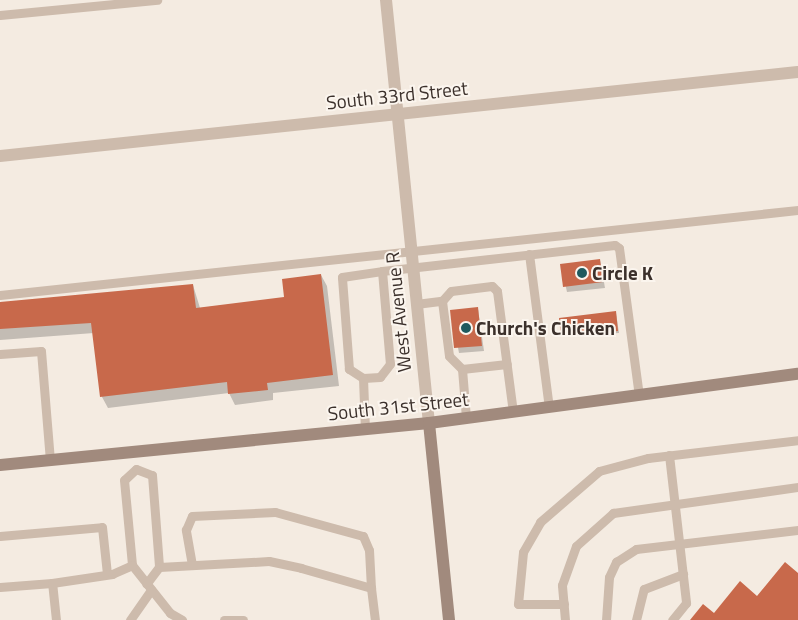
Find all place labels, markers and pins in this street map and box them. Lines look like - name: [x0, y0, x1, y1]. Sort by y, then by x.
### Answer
- place label: Circle K: [592, 262, 653, 284]
- marker: Circle K: [576, 267, 588, 279]
- place label: Church's Chicken: [476, 317, 615, 339]
- marker: Church's Chicken: [460, 322, 472, 334]

